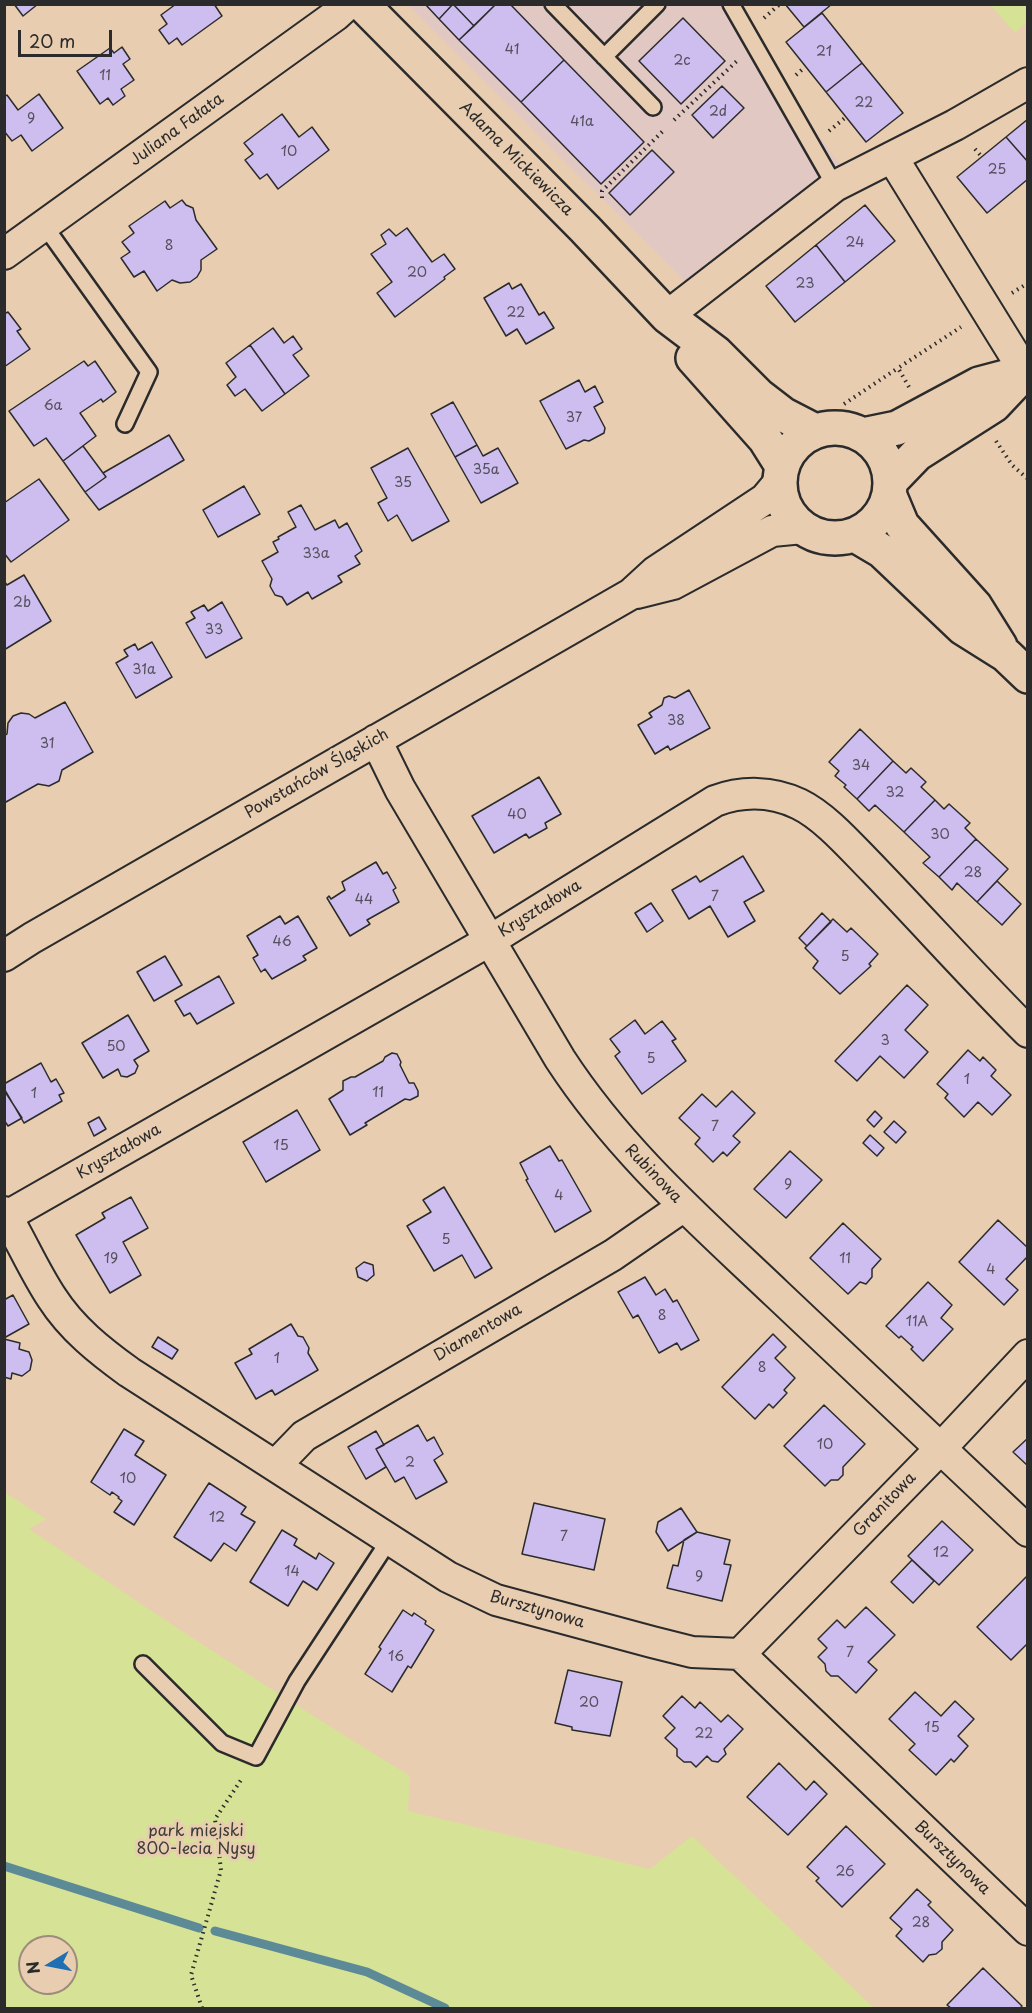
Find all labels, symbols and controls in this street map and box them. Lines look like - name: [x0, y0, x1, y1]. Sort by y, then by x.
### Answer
- scale bar: [21, 18, 116, 56]
- text: 20 m: [29, 27, 75, 54]
- house number: 41: [505, 42, 519, 58]
- house number: 21: [816, 44, 832, 60]
- house number: 2c: [673, 53, 691, 69]
- house number: 11: [99, 68, 111, 84]
- street label: Juliana Fałata: [126, 89, 228, 171]
- house number: 22: [855, 95, 873, 111]
- street label: Adama Mickiewicza: [455, 98, 577, 220]
- house number: 2d: [709, 104, 727, 120]
- house number: 9: [27, 111, 35, 127]
- house number: 41a: [570, 114, 594, 130]
- house number: 10: [281, 144, 297, 160]
- house number: 25: [988, 162, 1006, 178]
- house number: 24: [846, 235, 864, 251]
- house number: 8: [165, 238, 173, 254]
- house number: 20: [407, 265, 427, 281]
- house number: 23: [796, 276, 814, 292]
- house number: 22: [507, 305, 525, 321]
- house number: 6a: [44, 398, 62, 414]
- house number: 37: [566, 410, 582, 426]
- house number: 35a: [473, 462, 499, 478]
- house number: 35: [394, 475, 412, 491]
- house number: 33a: [302, 546, 330, 562]
- house number: 2b: [13, 595, 31, 611]
- house number: 33: [205, 622, 223, 638]
- house number: 31a: [132, 662, 156, 678]
- house number: 38: [667, 713, 685, 729]
- street label: Powstańców Śląskich: [242, 725, 392, 823]
- house number: 31: [40, 736, 54, 752]
- house number: 34: [852, 758, 870, 774]
- house number: 32: [886, 785, 904, 801]
- house number: 40: [507, 807, 527, 823]
- house number: 30: [930, 827, 950, 843]
- house number: 28: [964, 865, 982, 881]
- street label: Kryształowa: [495, 876, 585, 942]
- house number: 7: [711, 889, 719, 905]
- house number: 44: [355, 892, 373, 908]
- house number: 46: [272, 934, 292, 950]
- house number: 5: [840, 949, 850, 965]
- house number: 3: [880, 1033, 890, 1049]
- house number: 50: [106, 1039, 126, 1055]
- house number: 5: [646, 1051, 656, 1067]
- house number: 1: [964, 1072, 970, 1088]
- house number: 11: [372, 1085, 384, 1101]
- house number: 1: [31, 1086, 37, 1102]
- house number: 7: [711, 1119, 719, 1135]
- street label: Kryształowa: [74, 1120, 164, 1184]
- house number: 15: [273, 1138, 289, 1154]
- street label: Rubinowa: [620, 1141, 686, 1207]
- house number: 9: [784, 1177, 792, 1193]
- house number: 4: [554, 1188, 564, 1204]
- house number: 5: [441, 1232, 451, 1248]
- house number: 19: [104, 1251, 118, 1267]
- house number: 11: [839, 1251, 851, 1267]
- house number: 4: [986, 1262, 996, 1278]
- street label: Diamentowa: [431, 1300, 525, 1366]
- house number: 8: [658, 1308, 666, 1324]
- house number: 11A: [906, 1314, 928, 1330]
- house number: 1: [274, 1351, 280, 1367]
- house number: 8: [758, 1360, 766, 1376]
- house number: 10: [817, 1437, 833, 1453]
- house number: 2: [405, 1455, 415, 1471]
- street label: Granitowa: [850, 1469, 920, 1541]
- house number: 10: [120, 1471, 136, 1487]
- house number: 12: [209, 1510, 225, 1526]
- house number: 7: [560, 1529, 568, 1545]
- house number: 12: [933, 1545, 949, 1561]
- house number: 14: [284, 1564, 300, 1580]
- house number: 9: [695, 1569, 703, 1585]
- street label: Bursztynowa: [487, 1587, 587, 1633]
- house number: 7: [846, 1645, 854, 1661]
- house number: 16: [388, 1649, 404, 1665]
- house number: 20: [579, 1695, 599, 1711]
- house number: 15: [924, 1720, 940, 1736]
- house number: 22: [695, 1726, 713, 1742]
- street label: Bursztynowa: [910, 1817, 994, 1899]
- park label: park miejski 800-lecia Nysy: [136, 1822, 256, 1860]
- house number: 26: [835, 1864, 855, 1880]
- house number: 28: [912, 1915, 930, 1931]
- north arrow: [18, 1935, 78, 1995]
- text: N: [19, 1959, 45, 1976]

